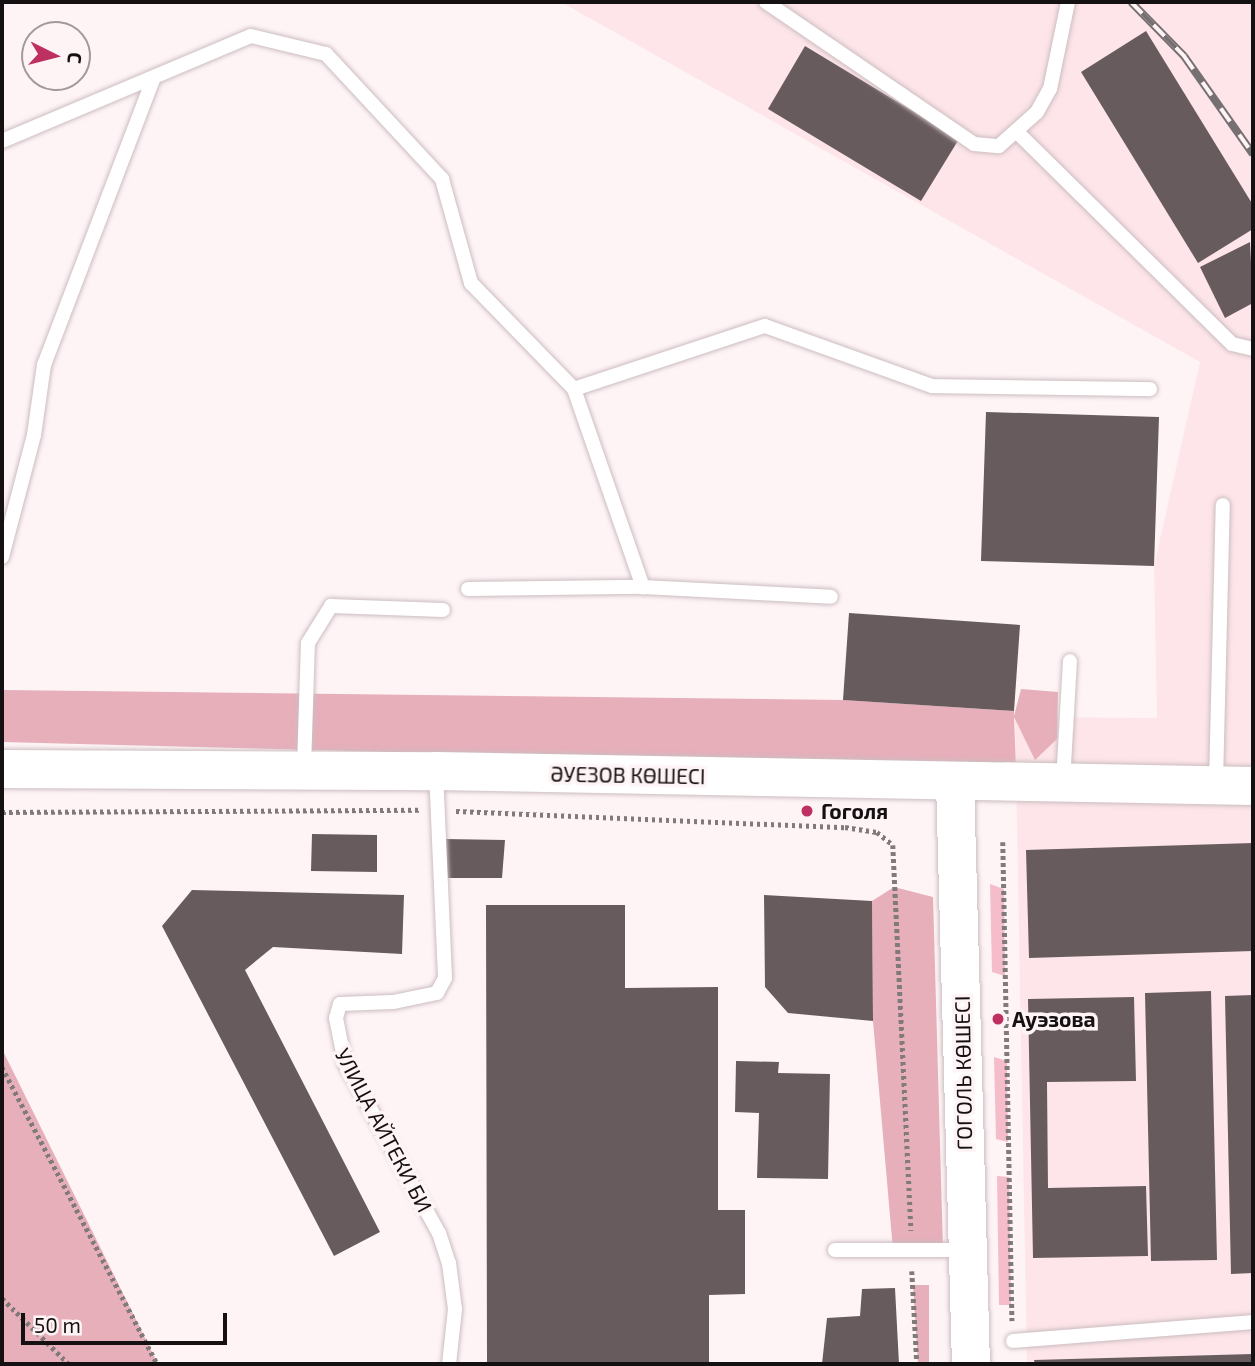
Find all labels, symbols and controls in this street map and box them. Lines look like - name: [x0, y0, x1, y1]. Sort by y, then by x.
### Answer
- north arrow: [21, 21, 91, 91]
- text: С: [63, 51, 87, 65]
- street label: ӘУЕЗОВ КӨШЕСІ: [550, 761, 706, 789]
- place label: Гоголя: [821, 798, 888, 824]
- marker: Гоголя: [799, 803, 815, 819]
- street label: ГОГОЛЬ КӨШЕСІ: [949, 995, 977, 1151]
- place label: Ауэзова: [1012, 1006, 1096, 1032]
- marker: Ауэзова: [990, 1011, 1006, 1027]
- street label: УЛИЦА АЙТЕКИ БИ: [330, 1044, 438, 1216]
- scale bar: [24, 1300, 231, 1344]
- text: 50 m: [34, 1312, 81, 1337]

